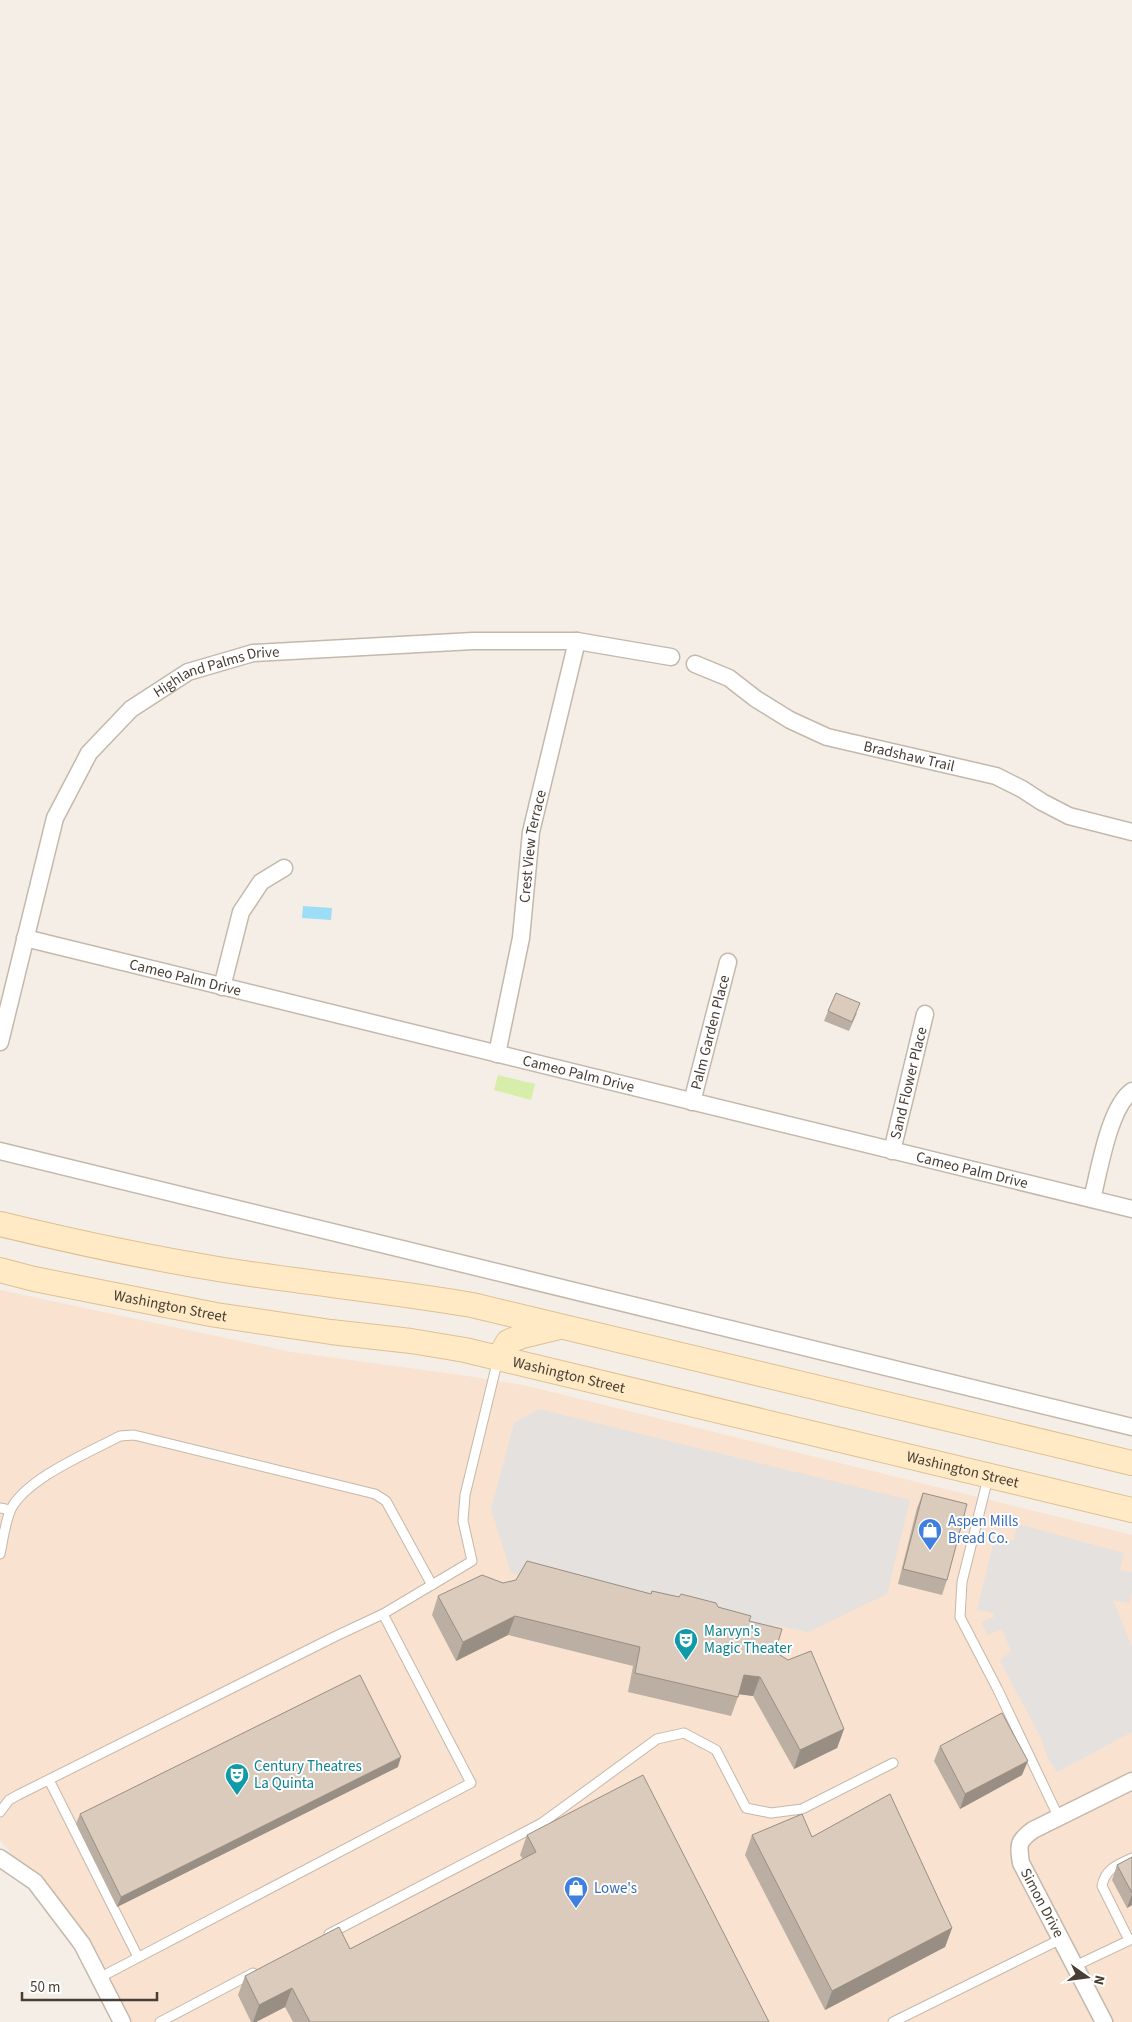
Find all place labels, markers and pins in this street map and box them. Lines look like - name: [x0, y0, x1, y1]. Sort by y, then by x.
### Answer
- place label: Aspen Mills Bread Co.: [948, 1511, 1018, 1549]
- shop icon: Aspen Mills Bread Co.: [917, 1517, 943, 1551]
- place label: Marvyn's Magic Theater: [704, 1621, 793, 1659]
- theatre icon: Marvyn's Magic Theater: [673, 1627, 699, 1661]
- place label: Century Theatres La Quinta: [254, 1756, 362, 1794]
- theatre icon: Century Theatres La Quinta: [224, 1762, 250, 1796]
- shop icon: Lowe's: [563, 1875, 589, 1909]
- place label: Lowe's: [594, 1878, 637, 1899]

